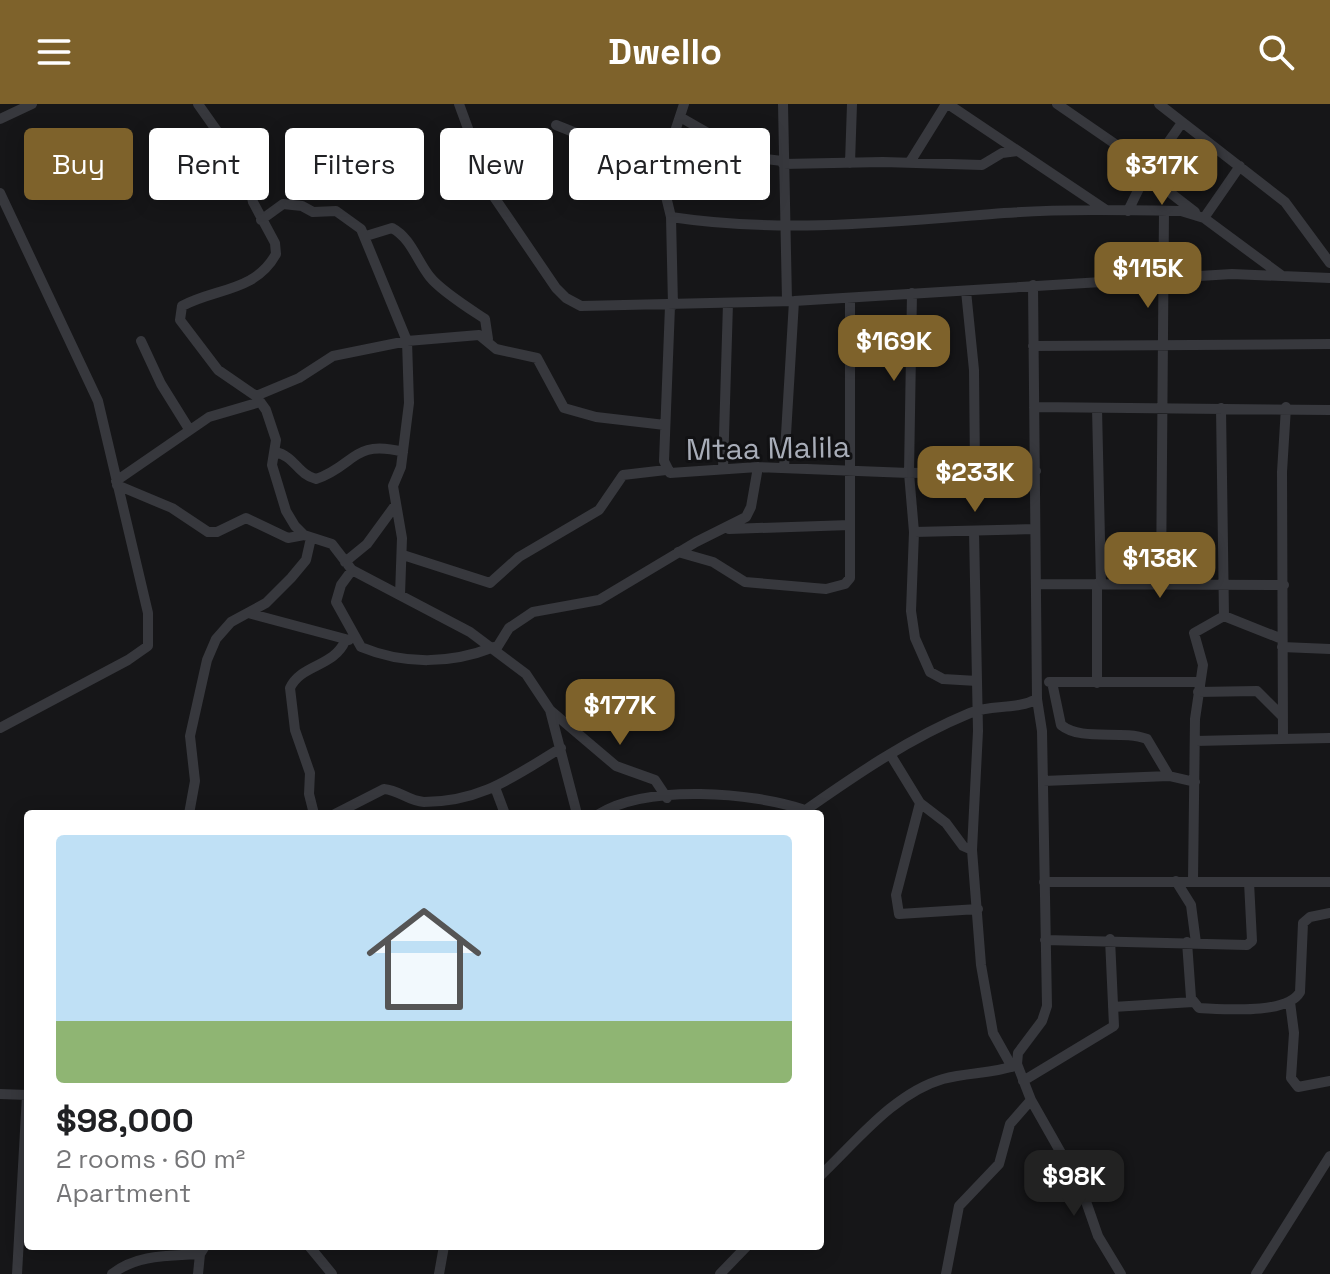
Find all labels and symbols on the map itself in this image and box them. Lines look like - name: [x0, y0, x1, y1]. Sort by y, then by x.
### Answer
- pin: $317K: [1106, 139, 1218, 207]
- pin: $115K: [1092, 242, 1204, 310]
- pin: $169K: [838, 315, 950, 383]
- street label: Mtaa Malila: [685, 427, 851, 469]
- pin: $233K: [919, 446, 1031, 514]
- pin: $138K: [1104, 532, 1216, 600]
- pin: $177K: [564, 679, 676, 747]
- pin: $98K: [1027, 1150, 1121, 1218]

